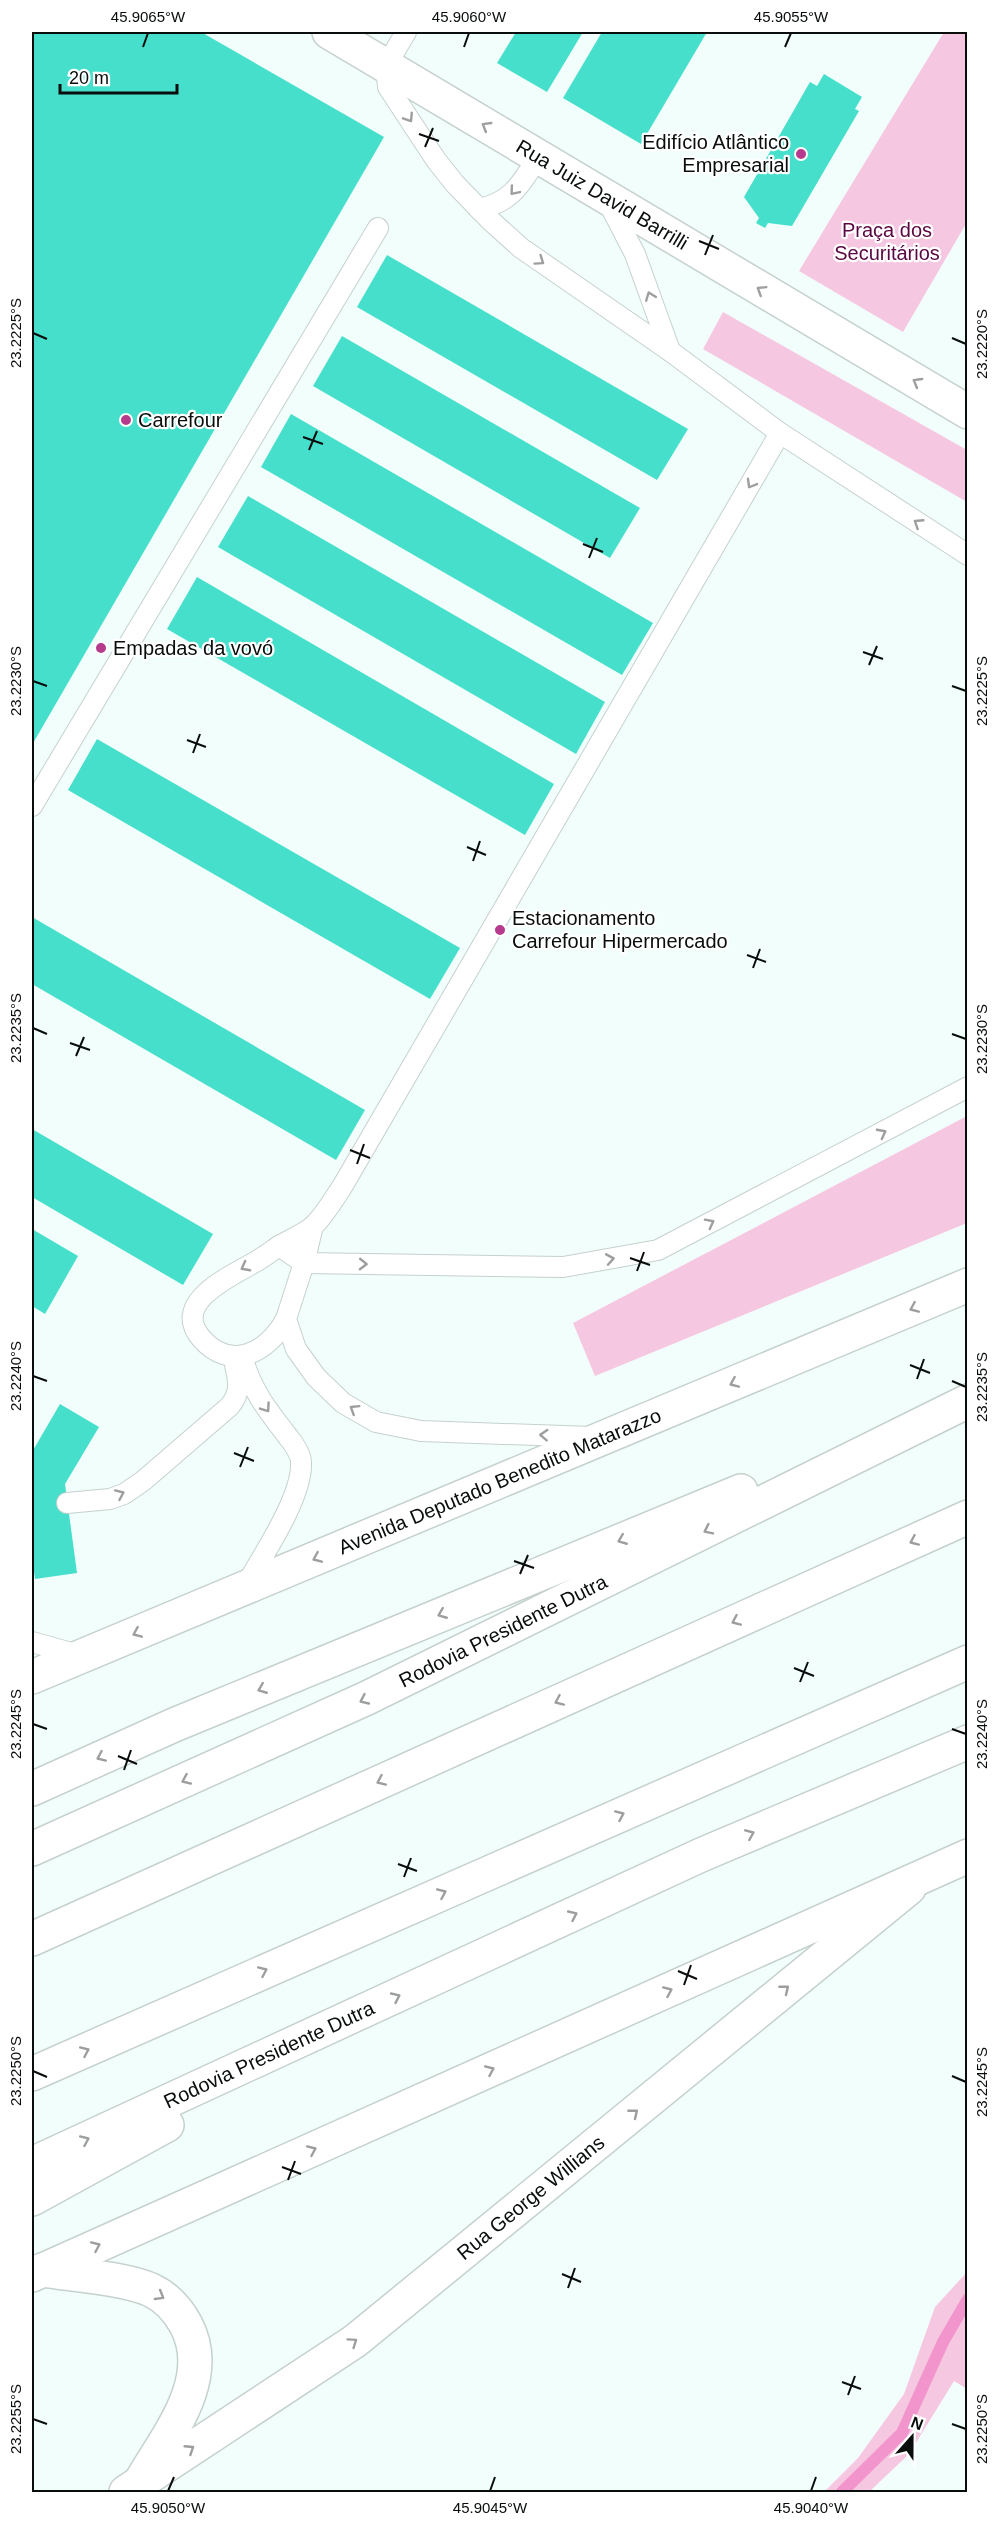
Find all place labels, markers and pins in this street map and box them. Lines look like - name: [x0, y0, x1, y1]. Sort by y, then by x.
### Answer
- place label: Edifício Atlântico Empresarial: [642, 131, 789, 176]
- marker: Edifício Atlântico Empresarial: [794, 147, 808, 161]
- place label: Carrefour: [138, 409, 223, 431]
- marker: Carrefour: [119, 413, 133, 427]
- place label: Empadas da vovó: [113, 637, 273, 659]
- marker: Empadas da vovó: [94, 641, 108, 655]
- place label: Estacionamento Carrefour Hipermercado: [512, 907, 728, 952]
- marker: Estacionamento Carrefour Hipermercado: [493, 923, 507, 937]

